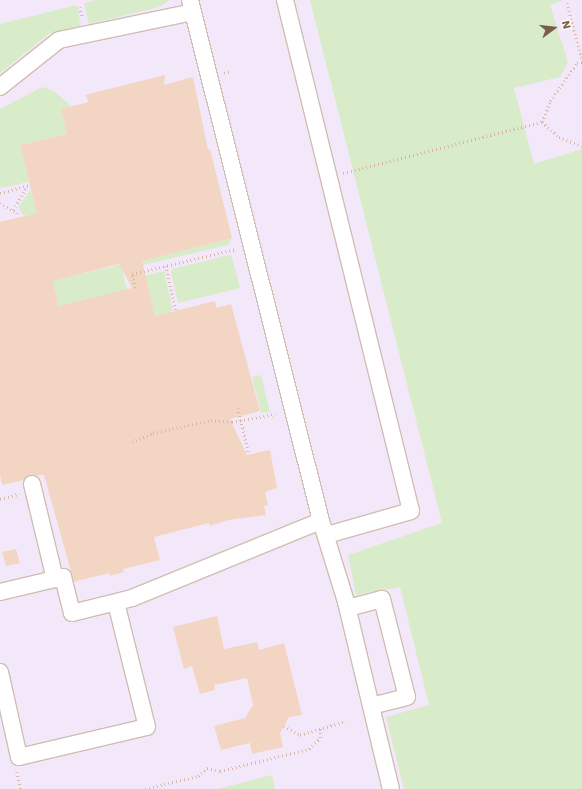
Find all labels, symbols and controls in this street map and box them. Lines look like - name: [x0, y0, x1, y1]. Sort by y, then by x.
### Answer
- north arrow: [534, 8, 574, 48]
- text: N: [559, 19, 573, 30]

